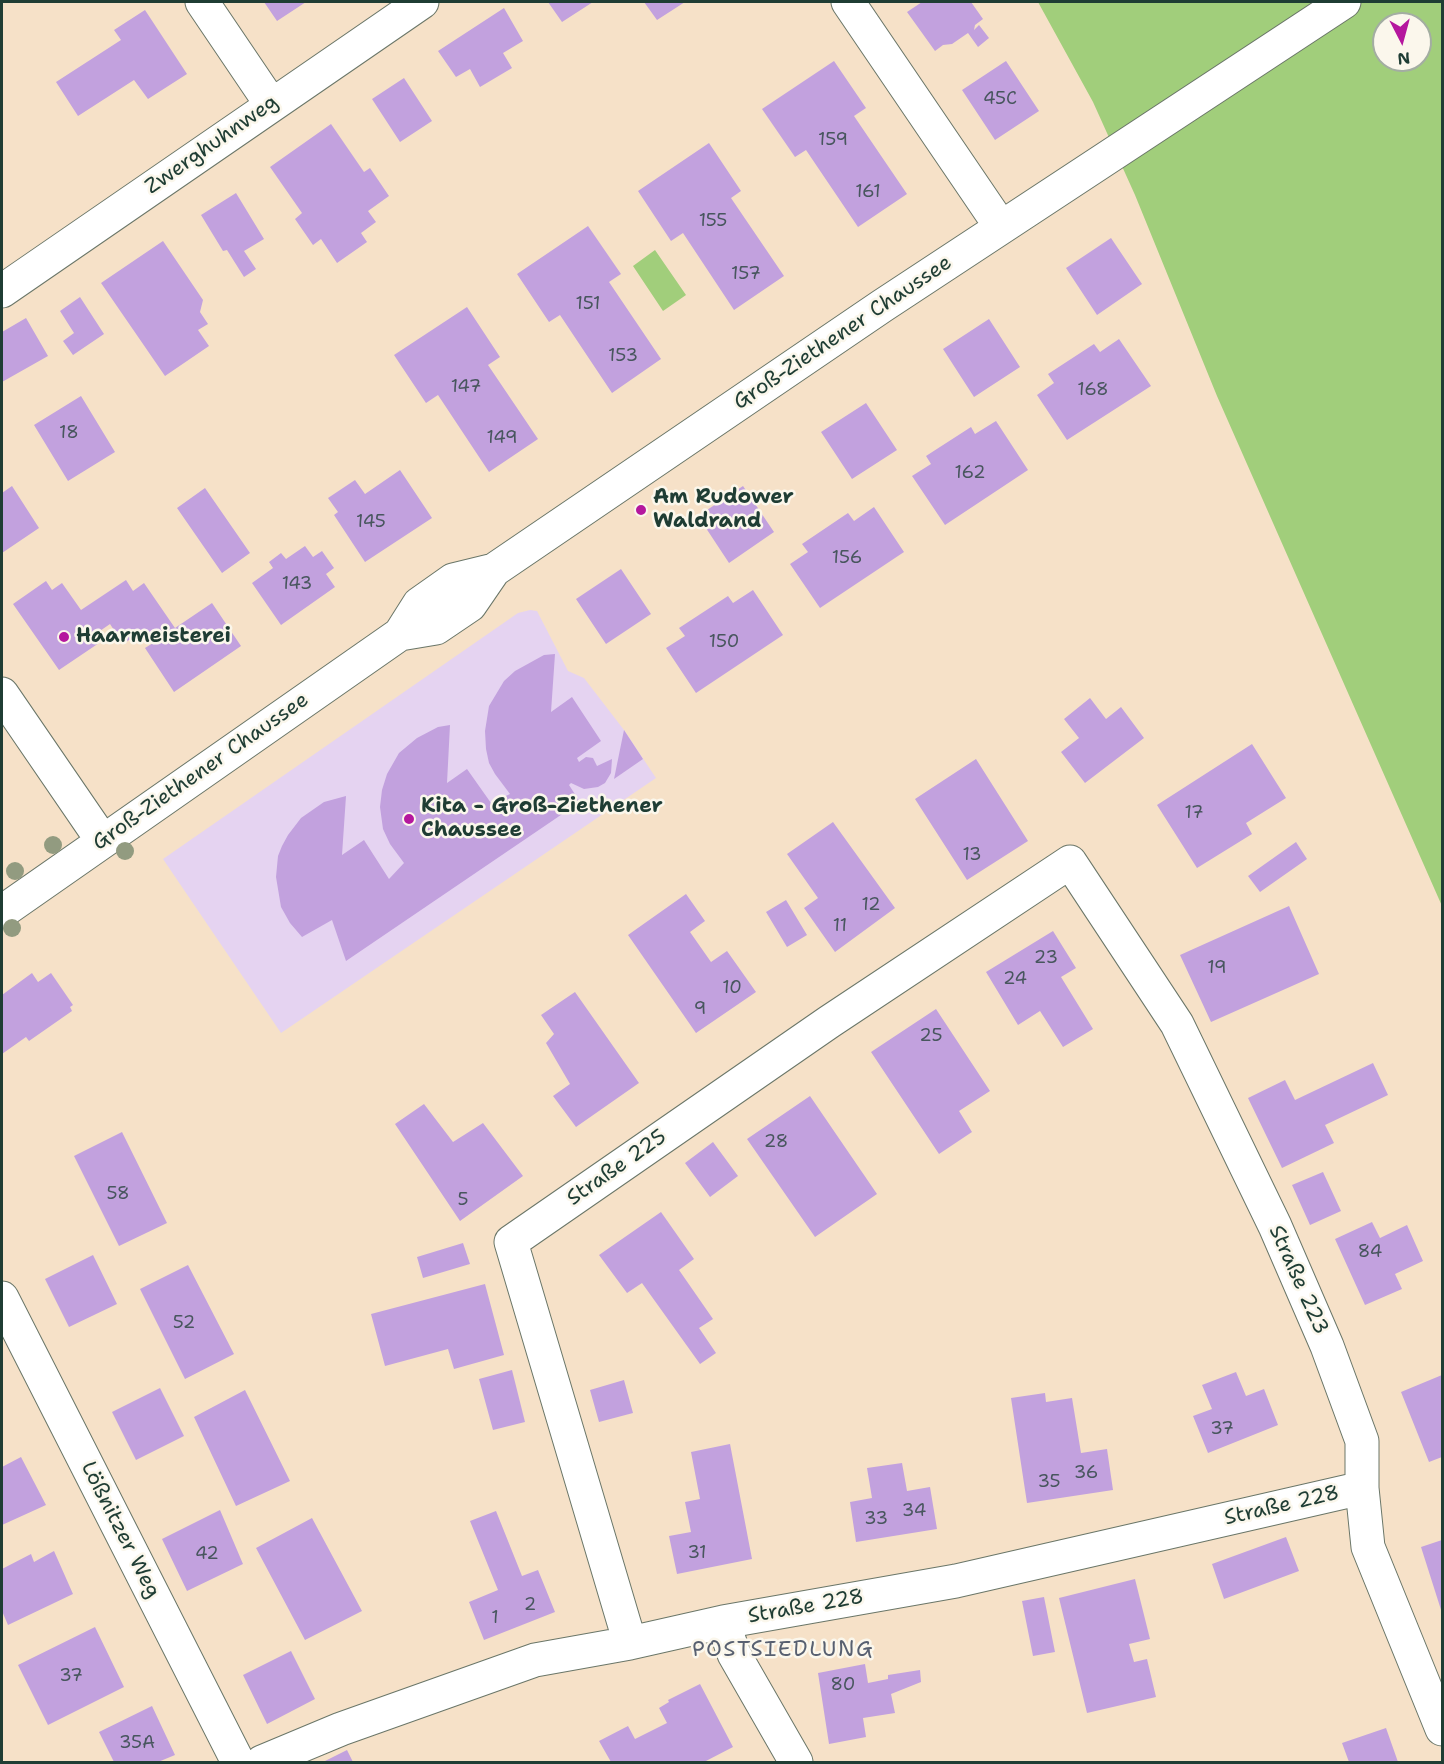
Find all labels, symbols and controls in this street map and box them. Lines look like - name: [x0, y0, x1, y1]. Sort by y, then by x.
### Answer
- north arrow: [1372, 12, 1432, 72]
- text: N: [1396, 47, 1411, 70]
- house number: 45C: [983, 88, 1017, 110]
- street label: Zwerghuhnweg: [141, 90, 283, 200]
- house number: 159: [818, 129, 848, 151]
- house number: 161: [855, 181, 881, 203]
- house number: 155: [699, 210, 727, 232]
- street label: Groß-Ziethener Chaussee: [729, 250, 957, 416]
- house number: 157: [731, 263, 761, 285]
- house number: 151: [575, 293, 601, 315]
- house number: 153: [608, 345, 638, 367]
- house number: 147: [451, 376, 481, 398]
- house number: 168: [1077, 379, 1109, 401]
- house number: 18: [59, 422, 79, 444]
- house number: 149: [486, 427, 518, 449]
- house number: 162: [955, 462, 985, 484]
- place label: Am Rudower Waldrand: [653, 485, 794, 535]
- marker: Am Rudower Waldrand: [634, 503, 648, 517]
- house number: 145: [356, 511, 386, 533]
- house number: 156: [832, 547, 862, 569]
- house number: 143: [282, 573, 312, 595]
- place label: Haarmeisterei: [76, 624, 231, 650]
- marker: Haarmeisterei: [57, 630, 71, 644]
- house number: 150: [709, 631, 739, 653]
- street label: Groß-Ziethener Chaussee: [88, 688, 314, 856]
- place label: Kita - Groß-Ziethener Chaussee: [421, 794, 663, 844]
- house number: 17: [1184, 802, 1204, 824]
- marker: Kita - Groß-Ziethener Chaussee: [402, 812, 416, 826]
- house number: 13: [962, 844, 982, 866]
- house number: 12: [861, 894, 881, 916]
- house number: 11: [833, 915, 847, 937]
- house number: 23: [1034, 947, 1058, 969]
- house number: 19: [1207, 957, 1227, 979]
- house number: 24: [1003, 968, 1027, 990]
- house number: 10: [722, 977, 742, 999]
- house number: 9: [694, 998, 706, 1020]
- house number: 25: [919, 1025, 943, 1047]
- street label: Straße 225: [562, 1125, 672, 1211]
- house number: 28: [764, 1131, 788, 1153]
- house number: 58: [106, 1183, 130, 1205]
- house number: 5: [457, 1189, 469, 1211]
- street label: Straße 223: [1263, 1222, 1333, 1338]
- house number: 84: [1358, 1241, 1382, 1263]
- house number: 52: [173, 1312, 195, 1334]
- house number: 37: [1210, 1418, 1234, 1440]
- street label: Lößnitzer Weg: [75, 1458, 165, 1602]
- house number: 36: [1074, 1462, 1098, 1484]
- house number: 35: [1037, 1471, 1061, 1493]
- street label: Straße 228: [1222, 1481, 1342, 1531]
- house number: 34: [902, 1500, 926, 1522]
- house number: 33: [864, 1508, 888, 1530]
- house number: 31: [687, 1542, 707, 1564]
- house number: 42: [195, 1543, 219, 1565]
- street label: Straße 228: [746, 1584, 866, 1630]
- house number: 2: [524, 1594, 536, 1616]
- house number: 1: [491, 1607, 499, 1629]
- district label: POSTSIEDLUNG: [692, 1637, 874, 1663]
- house number: 37: [59, 1665, 83, 1687]
- house number: 80: [831, 1674, 855, 1696]
- house number: 35A: [119, 1732, 155, 1754]

